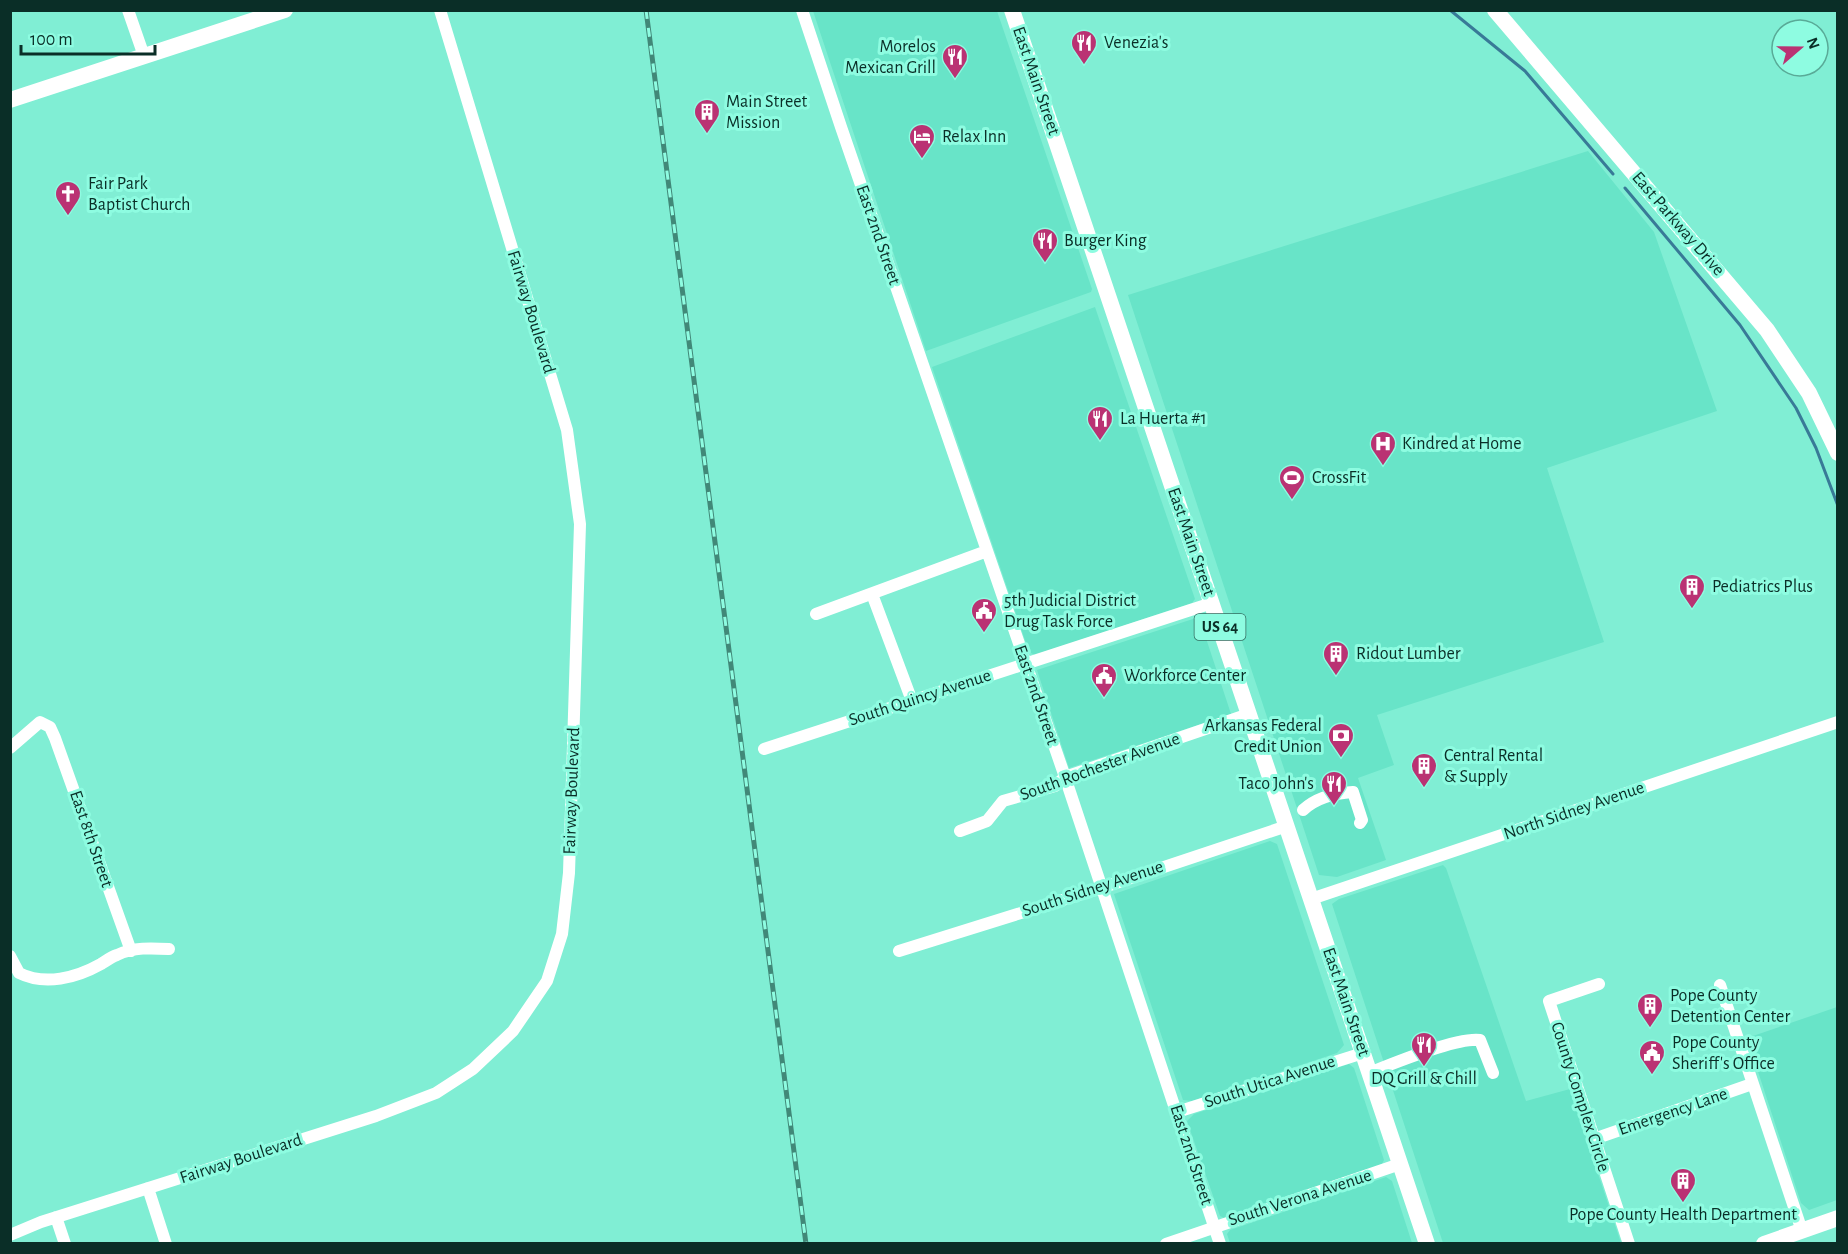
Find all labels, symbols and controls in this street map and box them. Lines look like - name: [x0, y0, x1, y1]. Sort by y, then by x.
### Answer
- scale bar: [21, 18, 154, 56]
- north arrow: [1770, 18, 1830, 78]
- street label: East Main Street: [1009, 24, 1063, 138]
- restaurant icon: Venezia's: [1069, 28, 1099, 66]
- text: 100 m: [30, 31, 73, 49]
- place label: Venezia's: [1104, 34, 1169, 52]
- text: N: [1804, 35, 1823, 51]
- place label: Morelos Mexican Grill: [845, 38, 936, 77]
- restaurant icon: Morelos Mexican Grill: [940, 42, 970, 80]
- place label: Main Street Mission: [726, 93, 808, 132]
- building icon: Main Street Mission: [692, 97, 722, 135]
- hotel icon: Relax Inn: [907, 122, 937, 160]
- place label: Relax Inn: [942, 128, 1006, 146]
- street label: East Parkway Drive: [1628, 169, 1728, 279]
- place label: Fair Park Baptist Church: [88, 175, 190, 214]
- church icon: Fair Park Baptist Church: [53, 179, 83, 217]
- street label: East 2nd Street: [853, 183, 904, 287]
- restaurant icon: Burger King: [1030, 226, 1060, 264]
- place label: Burger King: [1064, 232, 1147, 250]
- street label: Fairway Boulevard: [504, 248, 558, 376]
- restaurant icon: La Huerta #1: [1085, 404, 1115, 442]
- place label: La Huerta #1: [1120, 410, 1207, 428]
- hospital icon: Kindred at Home: [1368, 429, 1398, 467]
- place label: Kindred at Home: [1402, 435, 1522, 453]
- sports icon: CrossFit: [1277, 463, 1307, 501]
- place label: CrossFit: [1312, 469, 1367, 487]
- street label: East Main Street: [1164, 485, 1218, 599]
- building icon: Pediatrics Plus: [1677, 572, 1707, 610]
- place label: Pediatrics Plus: [1712, 578, 1813, 596]
- place label: 5th Judicial District Drug Task Force: [1004, 592, 1136, 631]
- public building icon: 5th Judicial District Drug Task Force: [969, 596, 999, 634]
- road number: US 64: [1194, 614, 1246, 640]
- building icon: Ridout Lumber: [1321, 639, 1351, 677]
- street label: East 2nd Street: [1011, 643, 1062, 747]
- place label: Ridout Lumber: [1356, 645, 1461, 663]
- public building icon: Workforce Center: [1089, 661, 1119, 699]
- street label: South Quincy Avenue: [847, 666, 993, 730]
- place label: Workforce Center: [1124, 667, 1246, 685]
- place label: Arkansas Federal Credit Union: [1205, 717, 1322, 756]
- bank icon: Arkansas Federal Credit Union: [1326, 721, 1356, 759]
- street label: Fairway Boulevard: [561, 727, 583, 855]
- street label: South Rochester Avenue: [1018, 730, 1182, 804]
- place label: Central Rental & Supply: [1444, 747, 1543, 786]
- building icon: Central Rental & Supply: [1409, 751, 1439, 789]
- restaurant icon: Taco John's: [1319, 769, 1349, 807]
- place label: Taco John's: [1238, 775, 1314, 793]
- street label: North Sidney Avenue: [1501, 779, 1647, 843]
- street label: East 8th Street: [66, 788, 116, 890]
- street label: South Sidney Avenue: [1020, 858, 1166, 920]
- street label: East Main Street: [1319, 945, 1373, 1059]
- place label: Pope County Detention Center: [1670, 987, 1790, 1026]
- building icon: Pope County Detention Center: [1635, 991, 1665, 1029]
- street label: County Complex Circle: [1547, 1020, 1613, 1174]
- restaurant icon: DQ Grill & Chill: [1409, 1030, 1439, 1068]
- place label: Pope County Sheriff's Office: [1672, 1034, 1775, 1073]
- public building icon: Pope County Sheriff's Office: [1637, 1038, 1667, 1076]
- street label: South Utica Avenue: [1202, 1052, 1338, 1112]
- place label: DQ Grill & Chill: [1371, 1070, 1477, 1088]
- street label: Emergency Lane: [1616, 1085, 1730, 1139]
- street label: East 2nd Street: [1166, 1103, 1216, 1208]
- street label: Fairway Boulevard: [178, 1131, 304, 1187]
- street label: South Verona Avenue: [1226, 1166, 1374, 1230]
- building icon: Pope County Health Department: [1668, 1166, 1698, 1204]
- place label: Pope County Health Department: [1569, 1206, 1797, 1224]

